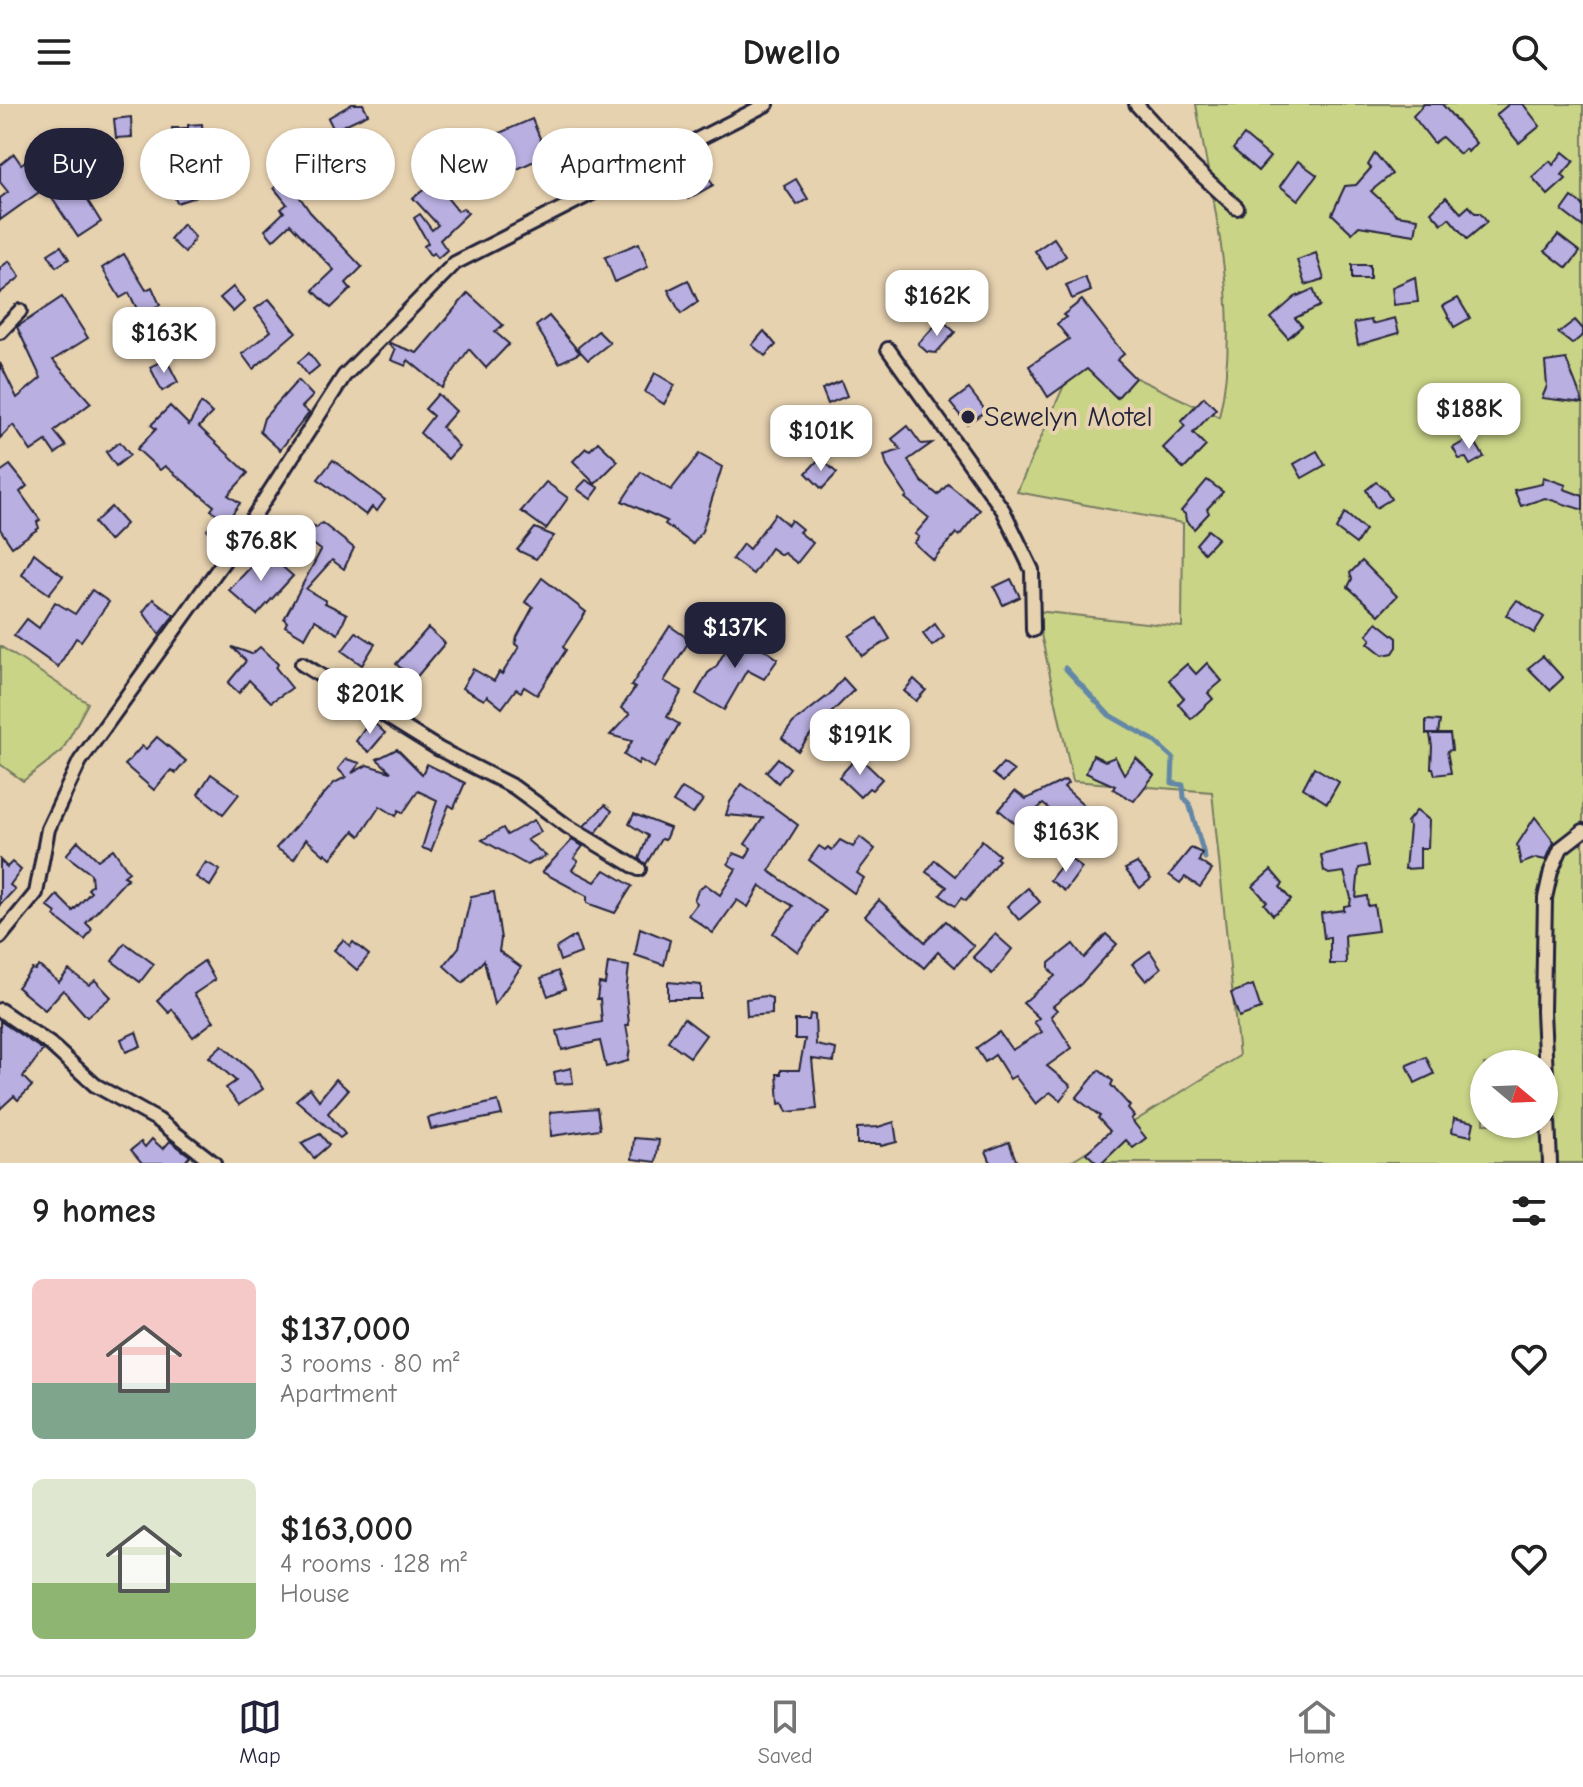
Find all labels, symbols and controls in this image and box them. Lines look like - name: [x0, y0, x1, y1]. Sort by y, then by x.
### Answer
- icon: menu: [32, 30, 76, 74]
- icon: search: [1507, 30, 1551, 74]
- text: Dwello: [742, 32, 841, 73]
- chip: Buy: [24, 128, 124, 200]
- chip: Rent: [140, 128, 250, 200]
- chip: Filters: [266, 128, 395, 200]
- chip: New: [411, 128, 516, 200]
- chip: Apartment: [532, 128, 713, 200]
- pin: $162K: [881, 270, 993, 338]
- text: $162K: [903, 281, 971, 311]
- pin: $163K: [108, 307, 220, 375]
- text: $163K: [131, 318, 197, 348]
- pin: $188K: [1413, 383, 1525, 451]
- text: $188K: [1435, 394, 1503, 424]
- place label: Sewelyn Motel: [984, 401, 1153, 433]
- pin: $101K: [765, 405, 877, 473]
- marker: Sewelyn Motel: [959, 408, 977, 426]
- text: $101K: [788, 416, 854, 446]
- pin: $76.8K: [196, 515, 326, 583]
- text: $76.8K: [225, 526, 297, 556]
- pin: $137K: [679, 602, 791, 670]
- text: $137K: [702, 613, 768, 643]
- pin: $201K: [314, 668, 426, 736]
- text: $201K: [336, 679, 404, 709]
- pin: $191K: [804, 709, 916, 777]
- text: $191K: [828, 720, 892, 750]
- pin: $163K: [1010, 806, 1122, 874]
- text: $163K: [1033, 817, 1099, 847]
- north arrow: [1470, 1050, 1558, 1138]
- map controls: [1470, 1050, 1558, 1138]
- icon: filters: [1507, 1189, 1551, 1233]
- text: 9 homes: [32, 1191, 156, 1231]
- text: $137,000: [280, 1309, 411, 1349]
- icon: home: [96, 1311, 192, 1407]
- icon: heart: [1507, 1337, 1551, 1381]
- text: 3 rooms · 80 m²: [280, 1349, 459, 1379]
- text: Apartment: [280, 1379, 396, 1409]
- text: $163,000: [280, 1509, 413, 1549]
- icon: home: [96, 1511, 192, 1607]
- icon: heart: [1507, 1537, 1551, 1581]
- text: 4 rooms · 128 m²: [280, 1549, 467, 1579]
- text: House: [280, 1579, 350, 1609]
- tab: Map: [238, 1695, 282, 1769]
- tab: Saved: [758, 1695, 813, 1769]
- tab: Home: [1288, 1695, 1345, 1769]

